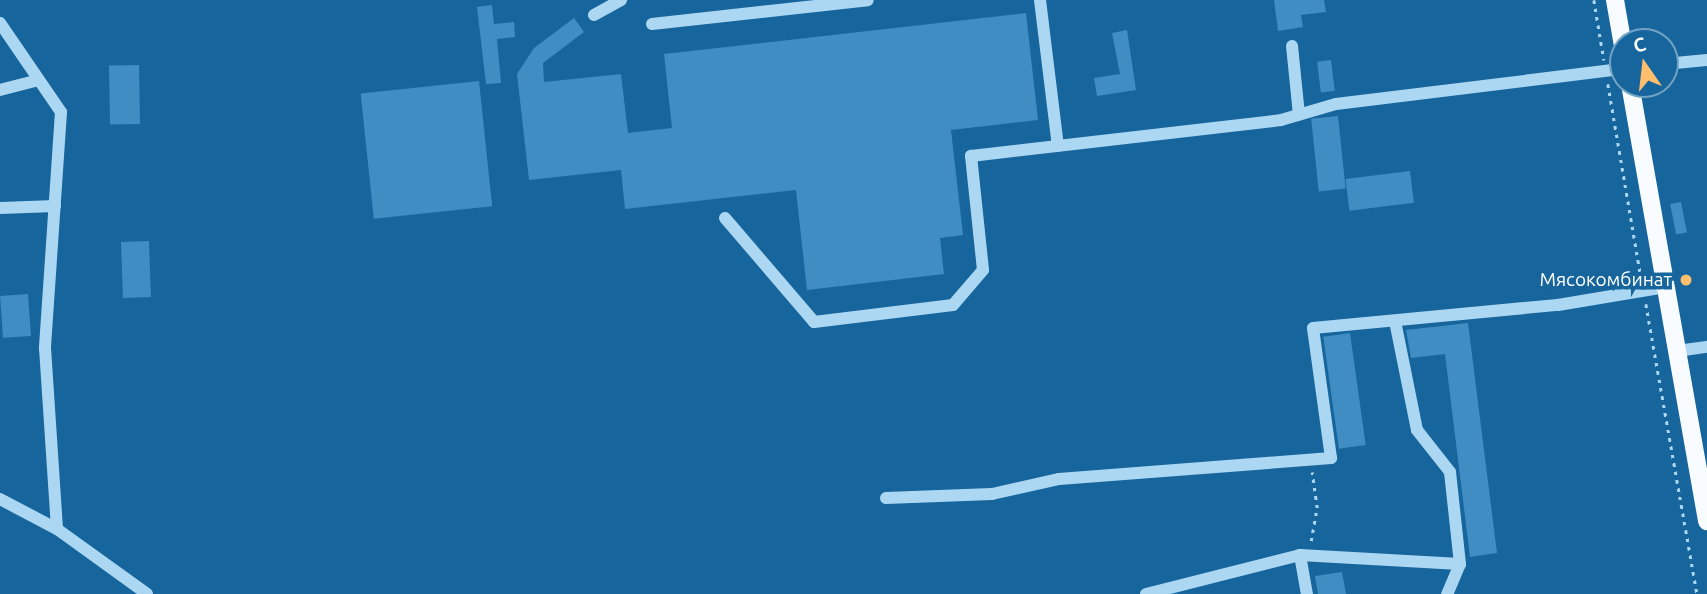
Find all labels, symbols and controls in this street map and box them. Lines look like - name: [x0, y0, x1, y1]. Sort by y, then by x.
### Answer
- north arrow: [1609, 28, 1679, 98]
- text: С: [1631, 32, 1648, 57]
- place label: Мясокомбинат: [1539, 269, 1672, 291]
- marker: Мясокомбинат: [1678, 272, 1694, 288]

